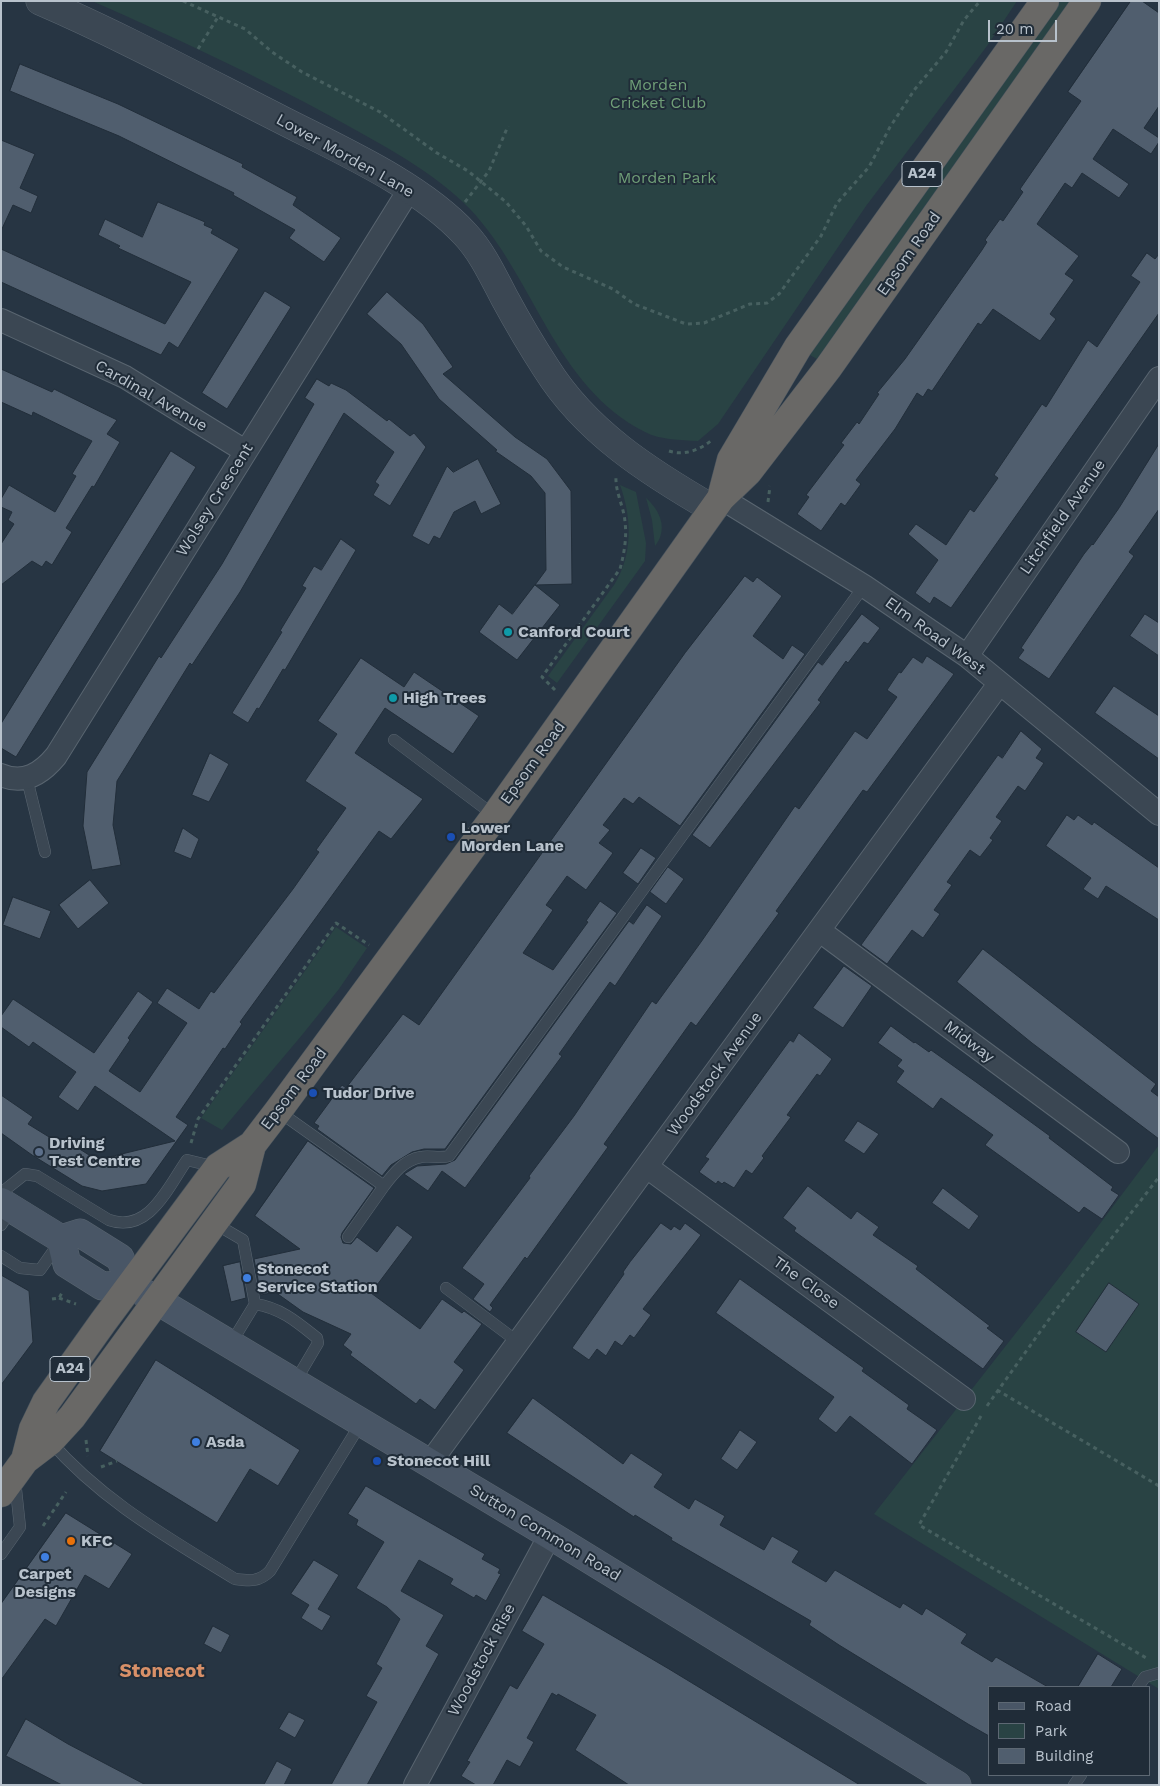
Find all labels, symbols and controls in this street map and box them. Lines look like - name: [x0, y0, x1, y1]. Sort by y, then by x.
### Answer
- scale bar: [990, 10, 1059, 42]
- text: 20 m: [996, 20, 1034, 38]
- park label: Morden Cricket Club: [610, 75, 706, 113]
- street label: Lower Morden Lane: [273, 110, 417, 202]
- road number: A24: [902, 162, 942, 186]
- park label: Morden Park: [618, 168, 716, 188]
- street label: Epsom Road: [873, 208, 945, 300]
- street label: Cardinal Avenue: [91, 356, 211, 436]
- street label: Wolsey Crescent: [172, 440, 258, 560]
- street label: Litchfield Avenue: [1016, 456, 1110, 578]
- street label: Elm Road West: [881, 593, 989, 679]
- place label: Canford Court: [518, 622, 630, 642]
- marker: Canford Court: [502, 626, 514, 638]
- place label: High Trees: [403, 688, 486, 708]
- marker: High Trees: [387, 692, 399, 704]
- street label: Epsom Road: [496, 718, 570, 808]
- place label: Lower Morden Lane: [461, 818, 564, 856]
- marker: Lower Morden Lane: [445, 831, 457, 843]
- street label: Woodstock Avenue: [663, 1008, 767, 1140]
- street label: Midway: [940, 1017, 998, 1067]
- street label: Epsom Road: [257, 1044, 331, 1134]
- place label: Tudor Drive: [323, 1083, 415, 1103]
- marker: Tudor Drive: [307, 1087, 319, 1099]
- place label: Driving Test Centre: [49, 1133, 140, 1171]
- marker: Driving Test Centre: [33, 1146, 45, 1158]
- street label: The Close: [769, 1253, 843, 1313]
- place label: Stonecot Service Station: [257, 1259, 378, 1297]
- marker: Stonecot Service Station: [241, 1272, 253, 1284]
- road number: A24: [50, 1356, 90, 1382]
- place label: Asda: [206, 1432, 245, 1452]
- marker: Asda: [190, 1436, 202, 1448]
- place label: Stonecot Hill: [387, 1451, 490, 1471]
- marker: Stonecot Hill: [371, 1455, 383, 1467]
- street label: Sutton Common Road: [466, 1480, 624, 1586]
- place label: KFC: [81, 1531, 113, 1551]
- marker: KFC: [65, 1535, 77, 1547]
- marker: Carpet Designs: [39, 1551, 51, 1563]
- place label: Carpet Designs: [14, 1564, 76, 1602]
- street label: Woodstock Rise: [444, 1600, 520, 1720]
- district label: Stonecot: [119, 1660, 205, 1682]
- legend: [988, 1686, 1150, 1776]
- text: Road: [1035, 1697, 1072, 1715]
- text: Park: [1035, 1722, 1067, 1740]
- text: Building: [1035, 1747, 1093, 1765]

